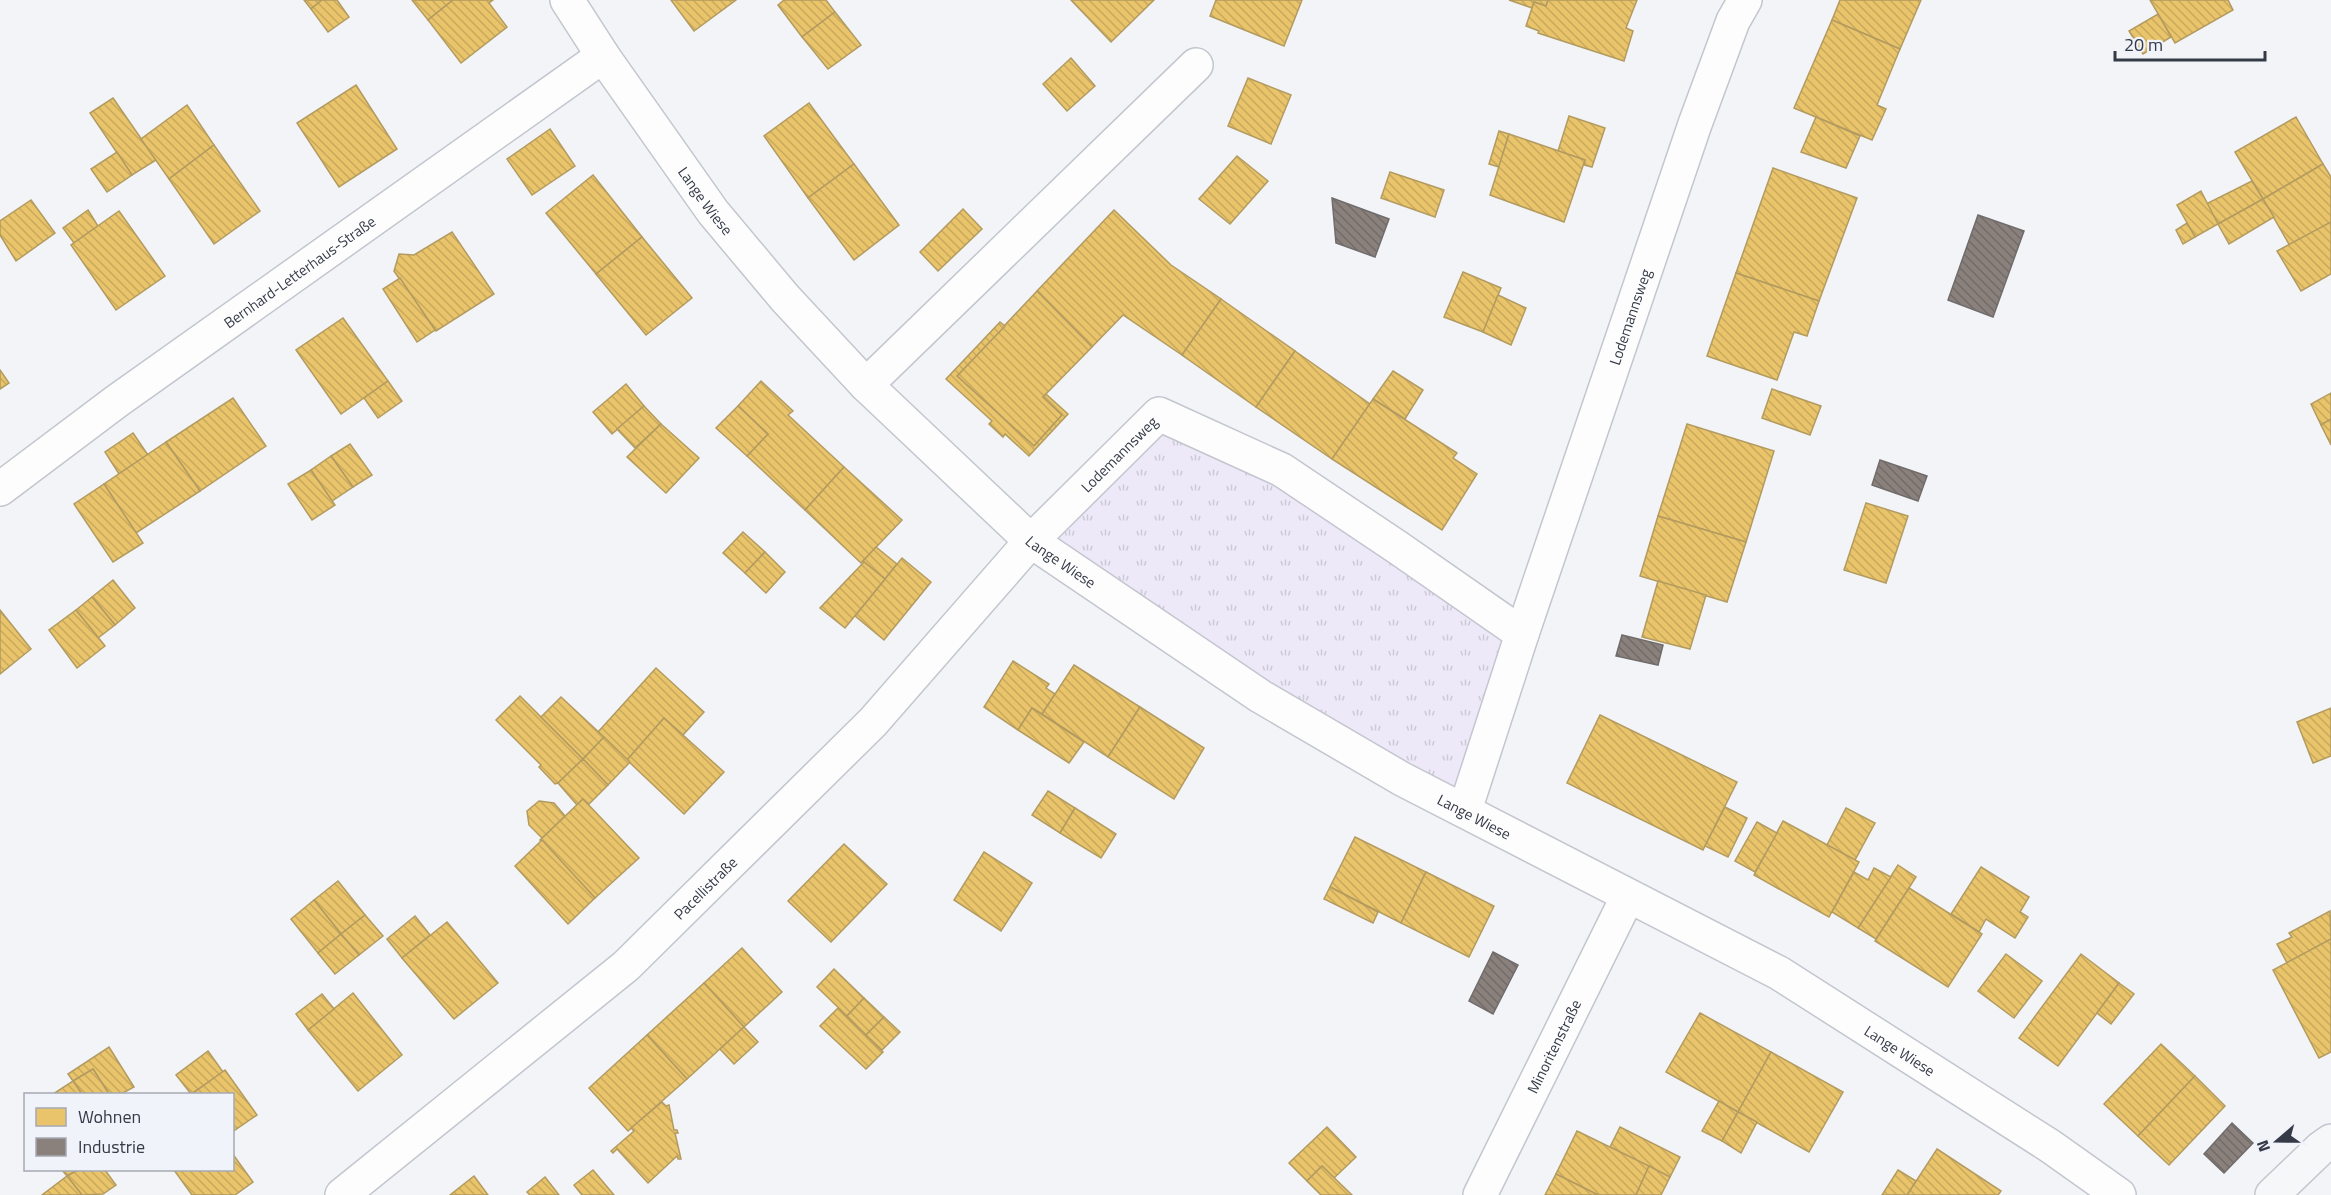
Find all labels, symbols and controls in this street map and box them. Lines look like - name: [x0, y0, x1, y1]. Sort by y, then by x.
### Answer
- scale bar: [2115, 24, 2265, 62]
- text: 20 m: [2124, 31, 2163, 58]
- street label: Lange Wiese: [673, 162, 739, 240]
- street label: Bernhard-Letterhaus-Straße: [219, 210, 380, 334]
- street label: Lodemannsweg: [1603, 265, 1657, 368]
- street label: Lodemannsweg: [1075, 410, 1163, 497]
- street label: Lange Wiese: [1020, 530, 1101, 593]
- street label: Lange Wiese: [1434, 788, 1515, 845]
- street label: Pacellistraße: [668, 851, 742, 925]
- street label: Minoritenstraße: [1521, 995, 1587, 1097]
- street label: Lange Wiese: [1860, 1019, 1940, 1081]
- legend: [24, 1093, 234, 1171]
- text: Wohnen: [78, 1103, 141, 1130]
- north arrow: [2247, 1111, 2307, 1171]
- text: Industrie: [78, 1133, 145, 1160]
- text: N: [2250, 1137, 2276, 1155]

